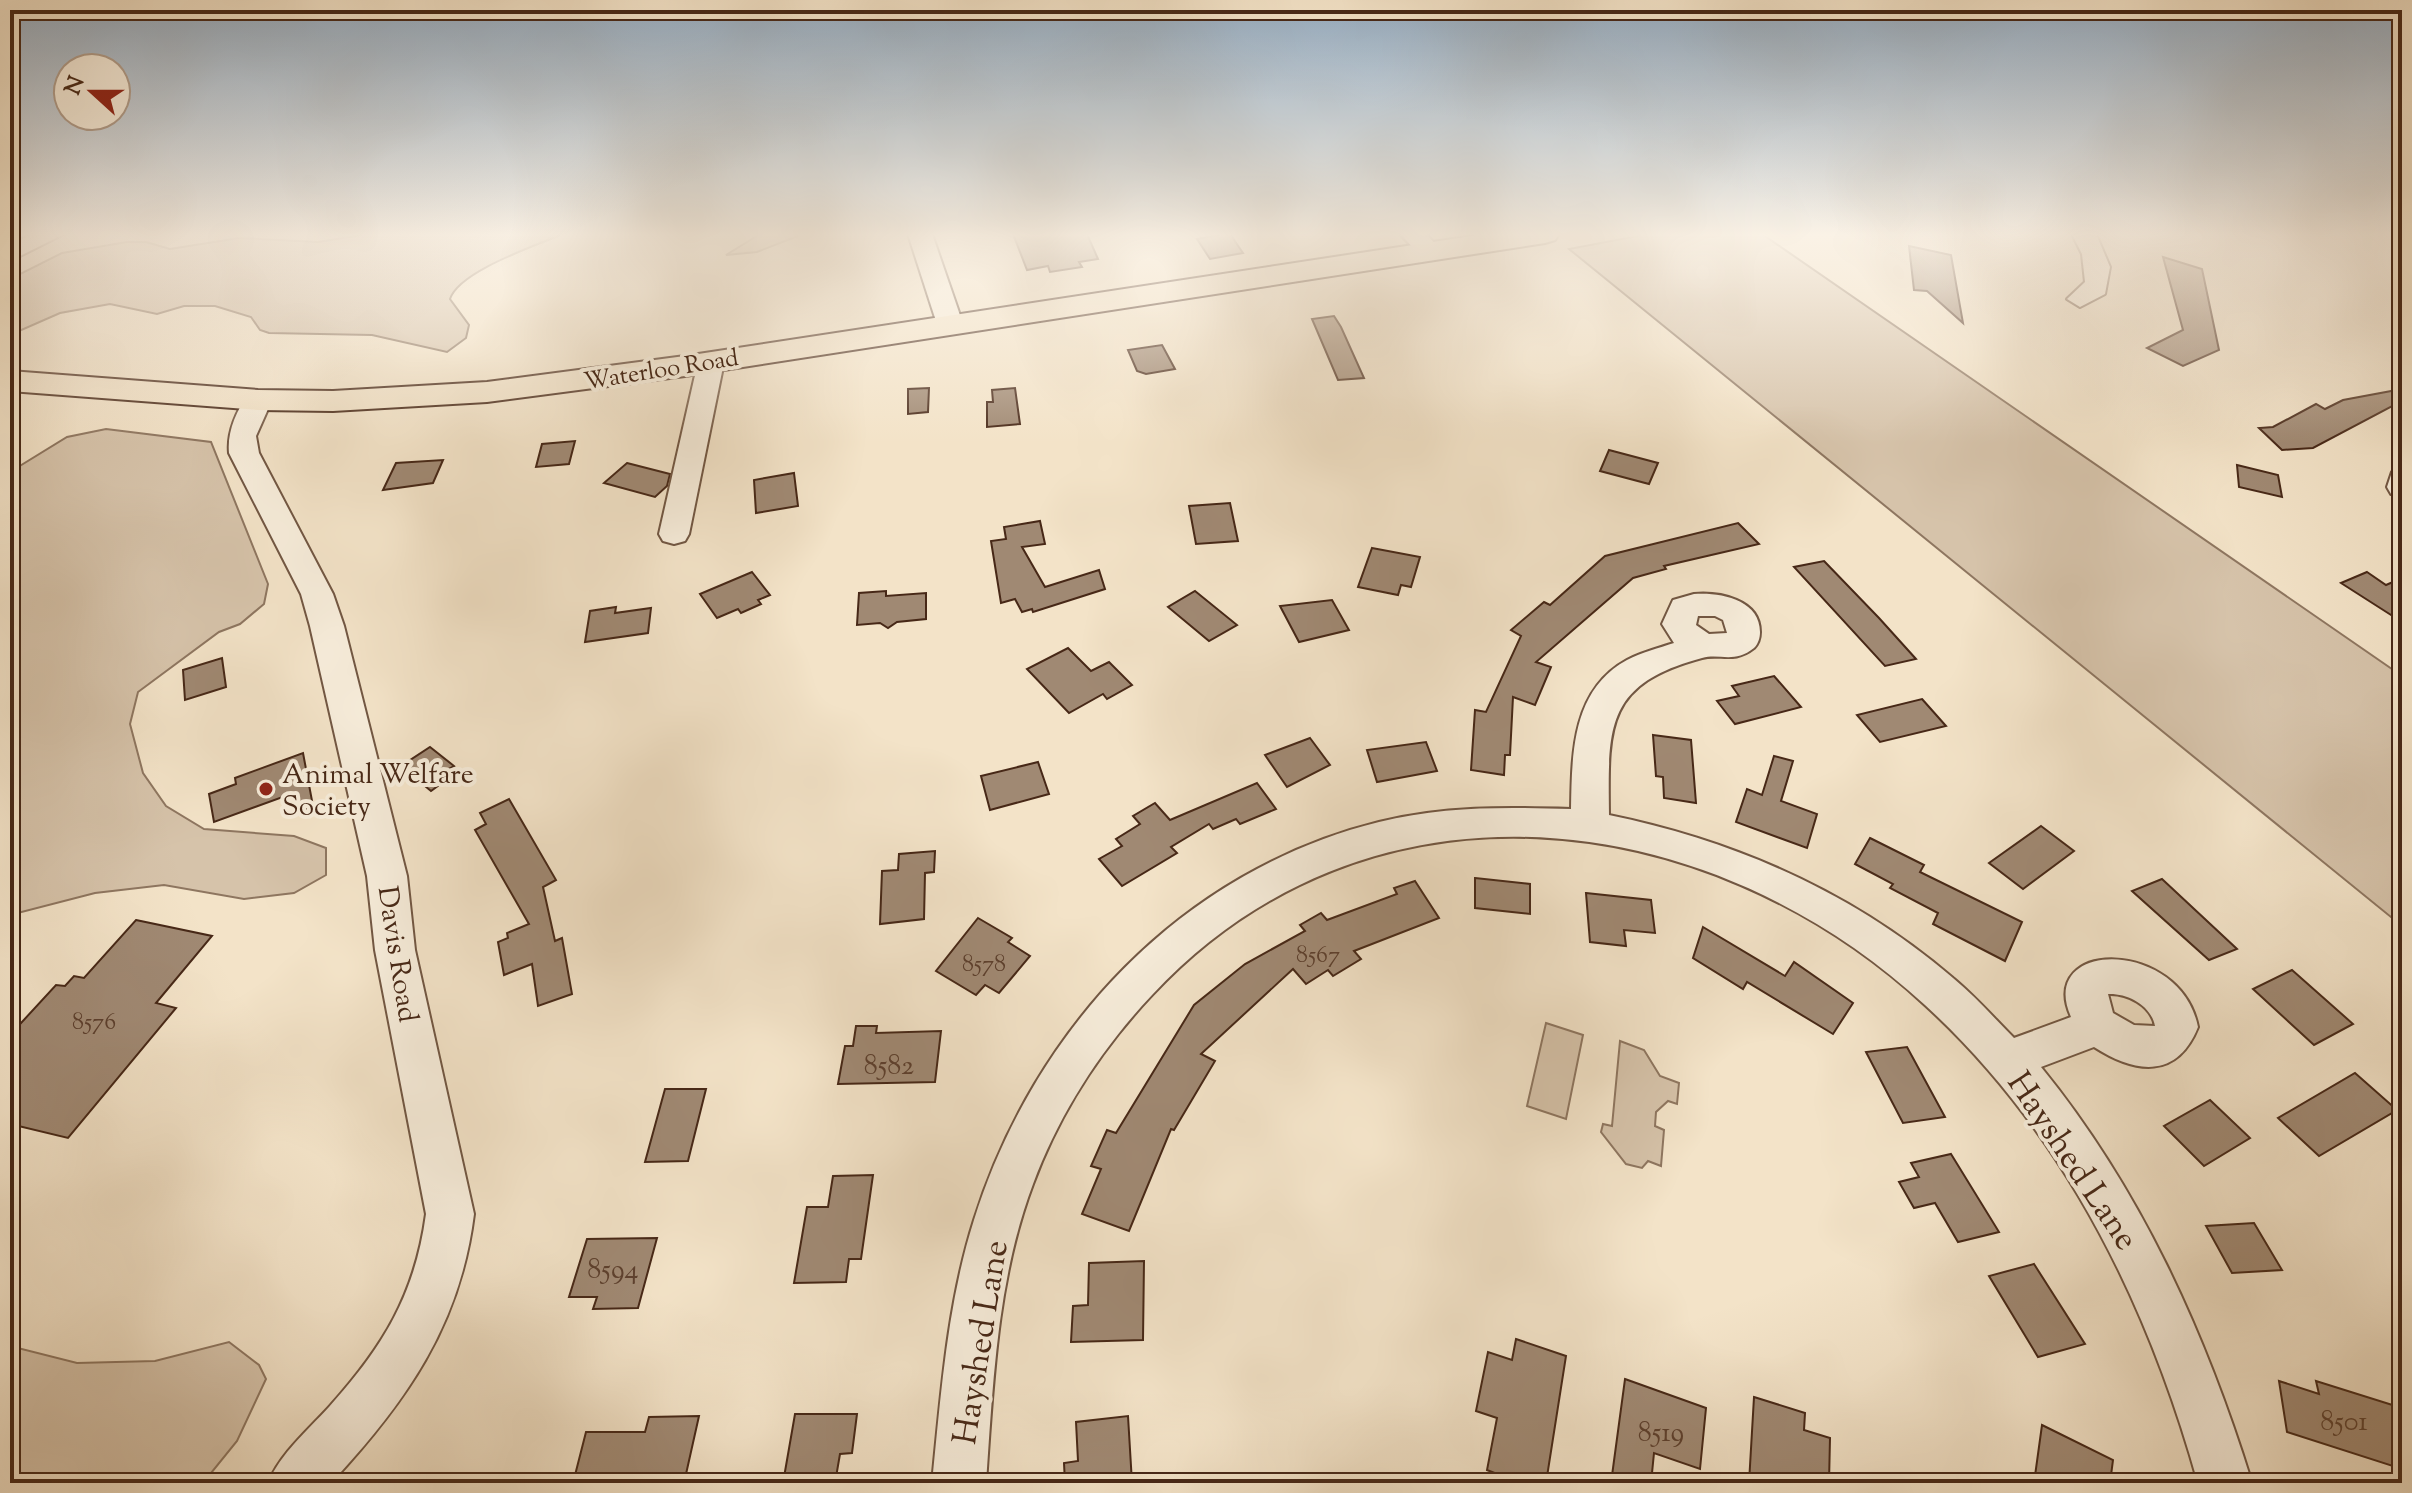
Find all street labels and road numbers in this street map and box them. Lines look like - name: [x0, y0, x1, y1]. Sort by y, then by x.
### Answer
- street label: Waterloo Road: [582, 342, 742, 400]
- street label: Davis Road: [366, 884, 427, 1026]
- street label: Hayshed Lane: [1993, 1063, 2149, 1261]
- street label: Hayshed Lane: [942, 1237, 1023, 1448]

